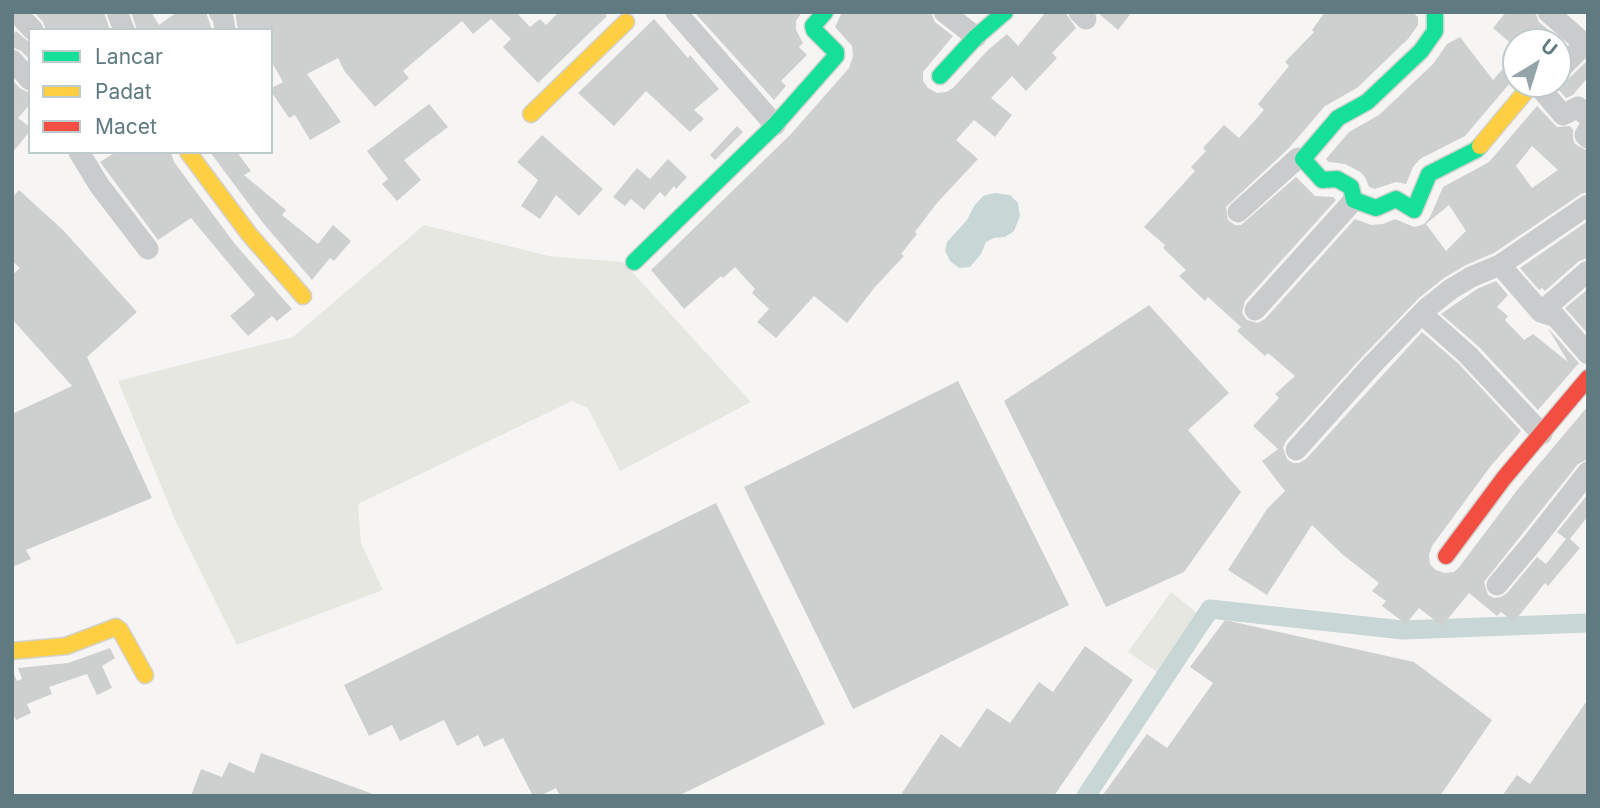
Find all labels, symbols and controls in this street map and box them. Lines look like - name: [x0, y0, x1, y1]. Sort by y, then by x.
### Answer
- legend: [28, 28, 273, 154]
- north arrow: [1502, 28, 1572, 98]
- text: U: [1536, 34, 1562, 61]
- text: Lancar: [95, 44, 163, 69]
- text: Padat: [95, 79, 152, 104]
- text: Macet: [95, 114, 157, 139]

